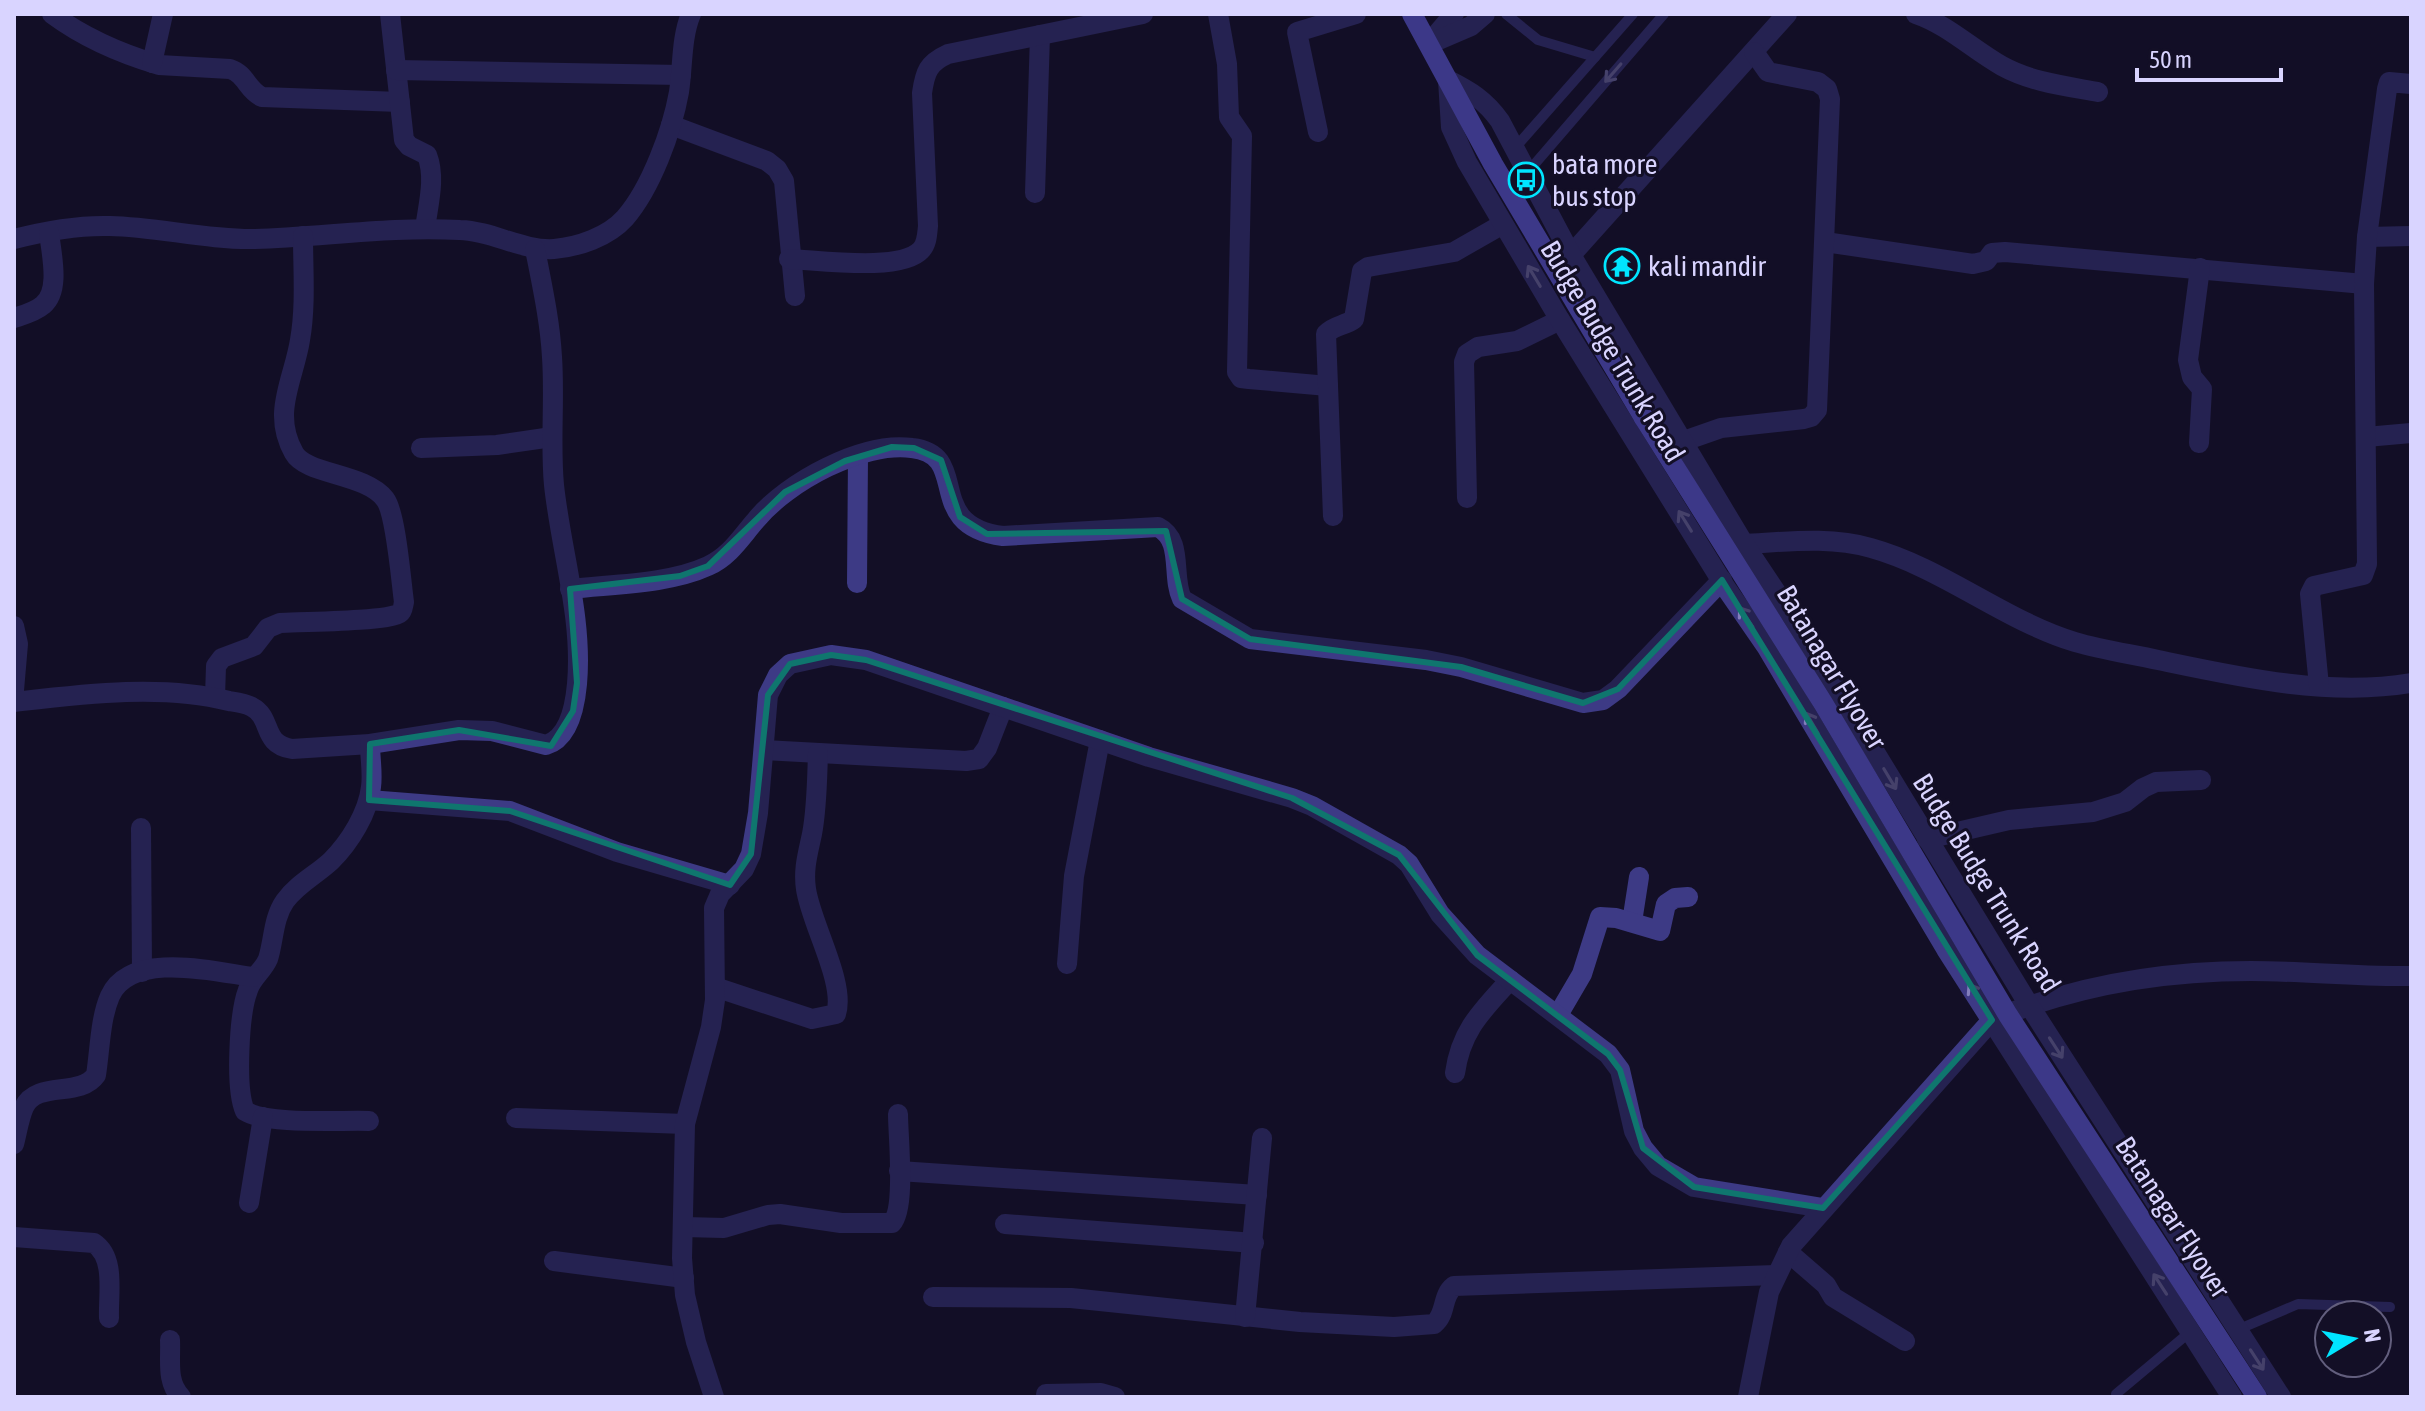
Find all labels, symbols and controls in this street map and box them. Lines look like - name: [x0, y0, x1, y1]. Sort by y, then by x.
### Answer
- scale bar: [2137, 32, 2281, 82]
- text: 50 m: [2149, 46, 2192, 73]
- one-way arrow: [1604, 62, 1622, 83]
- place label: bata more bus stop: [1552, 148, 1658, 212]
- bus stop icon: bata more bus stop: [1507, 161, 1545, 199]
- street label: Budge Budge Trunk Road: [1534, 235, 1692, 467]
- temple icon: kali mandir: [1603, 247, 1641, 285]
- place label: kali mandir: [1648, 250, 1767, 282]
- one-way arrow: [1526, 265, 1542, 288]
- one-way arrow: [1677, 510, 1693, 533]
- street label: Batanagar Flyover: [1771, 579, 1894, 755]
- one-way arrow: [1738, 606, 1754, 628]
- one-way arrow: [1804, 712, 1820, 735]
- one-way arrow: [1882, 767, 1898, 790]
- street label: Budge Budge Trunk Road: [1907, 768, 2067, 998]
- one-way arrow: [1967, 983, 1983, 1006]
- one-way arrow: [2048, 1036, 2064, 1058]
- street label: Batanagar Flyover: [2109, 1131, 2237, 1304]
- one-way arrow: [2151, 1273, 2167, 1296]
- north arrow: [2313, 1299, 2393, 1379]
- text: N: [2359, 1327, 2387, 1344]
- one-way arrow: [2249, 1349, 2266, 1371]

